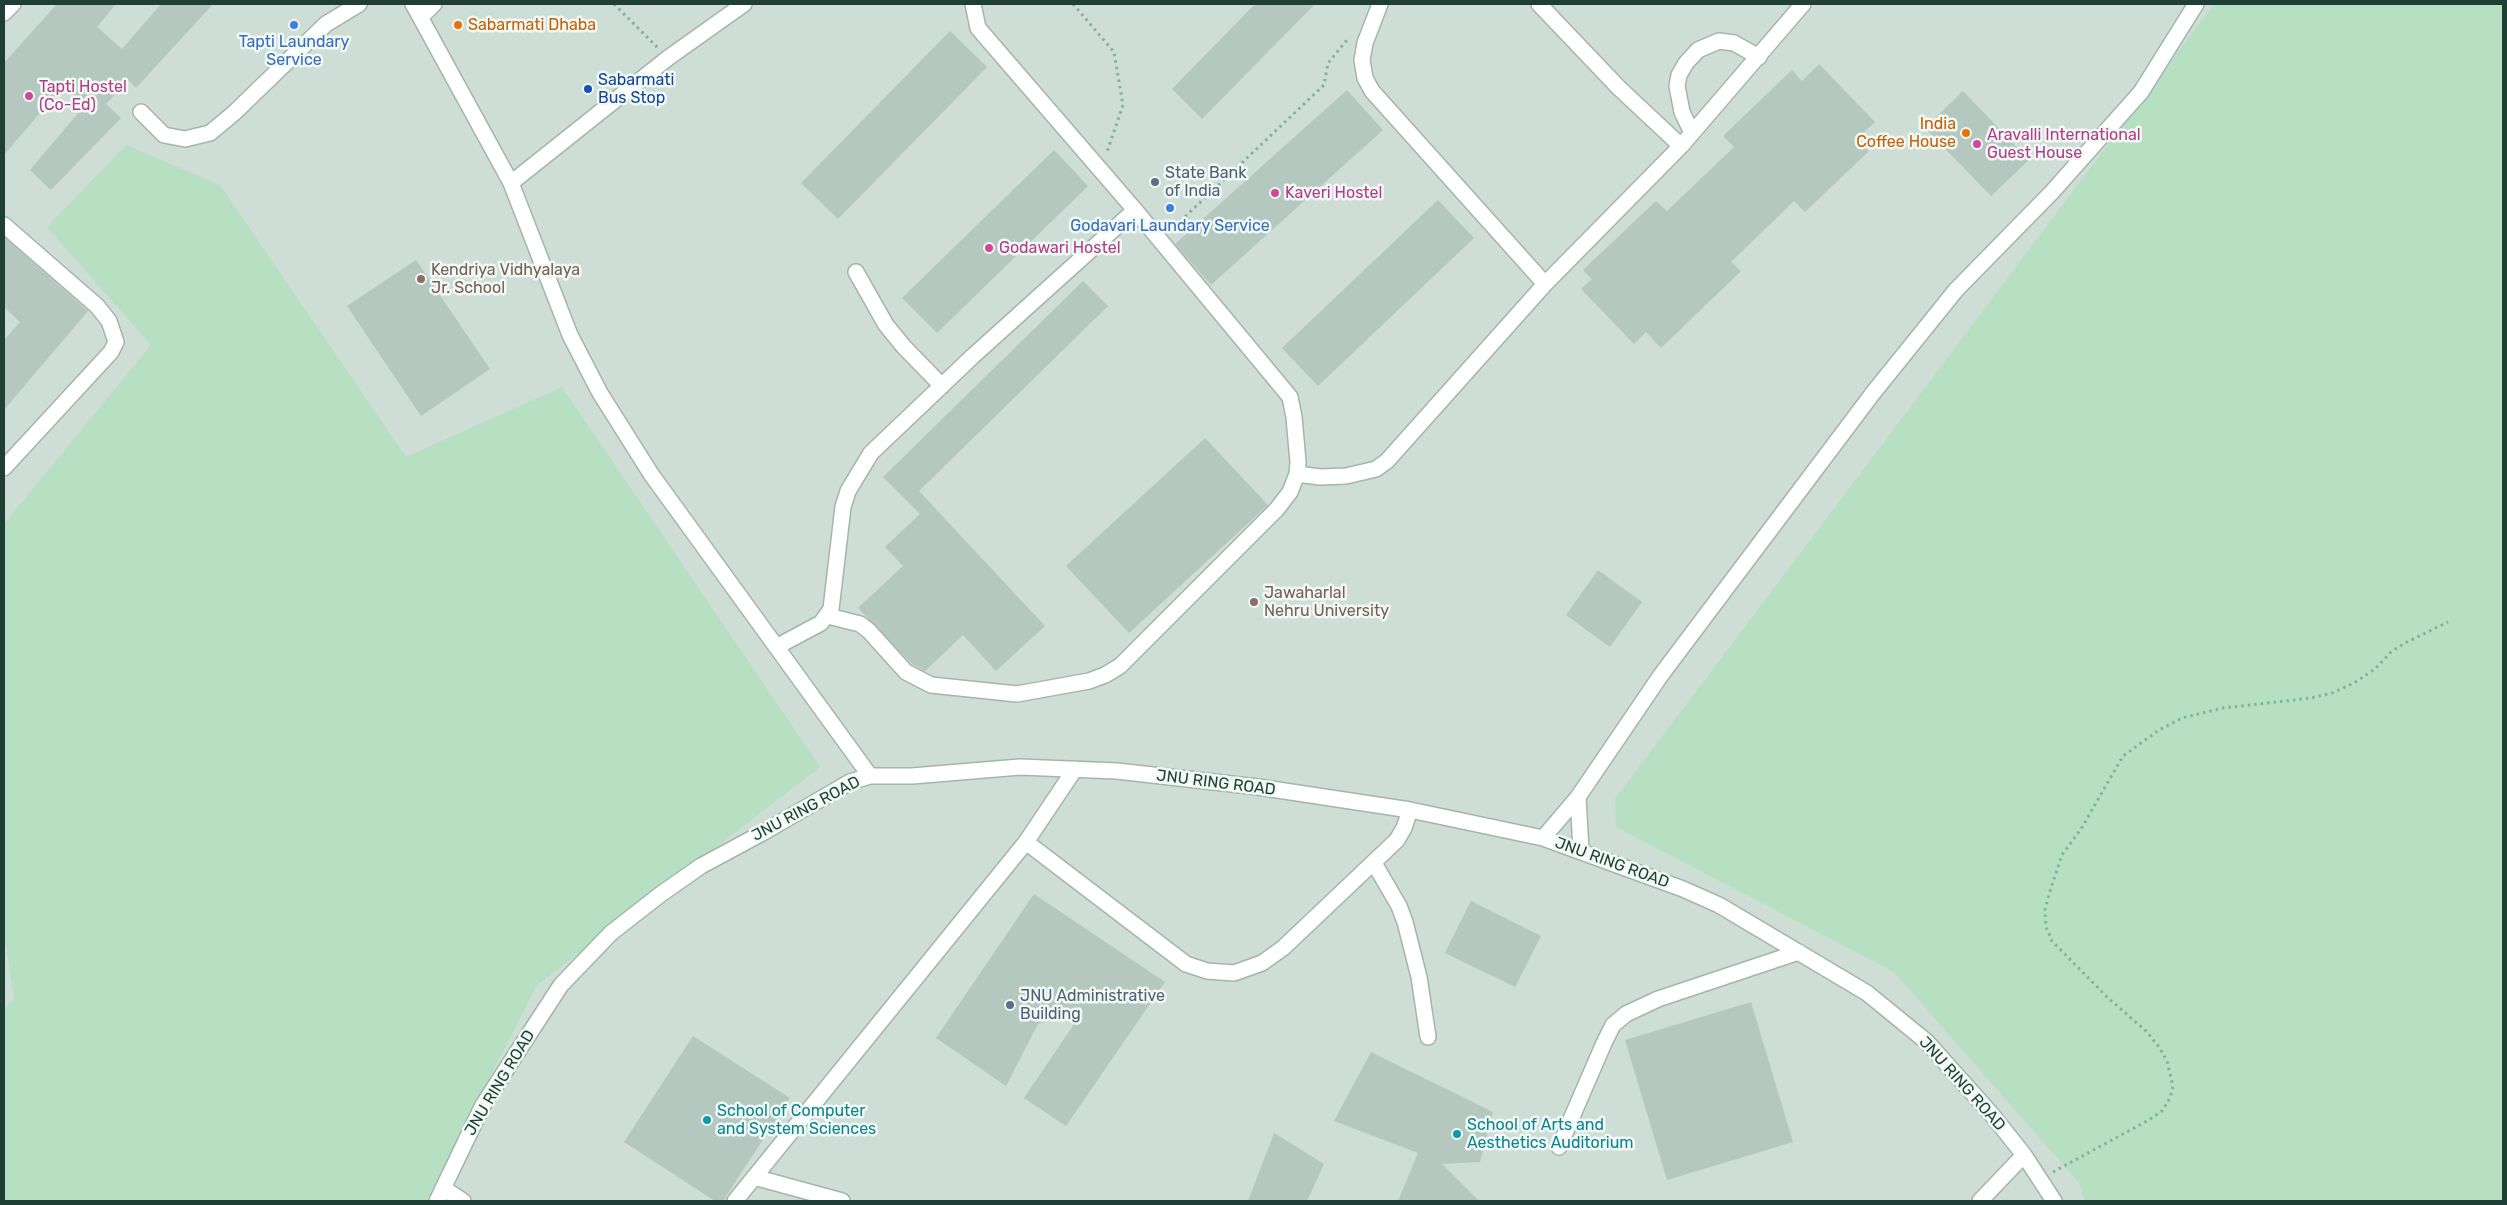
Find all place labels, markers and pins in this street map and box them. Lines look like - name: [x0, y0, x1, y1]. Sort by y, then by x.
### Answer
- place label: Sabarmati Dhaba: [468, 15, 596, 35]
- marker: Tapti Laundary Service: [288, 19, 300, 31]
- marker: Sabarmati Dhaba: [452, 19, 464, 31]
- place label: Tapti Laundary Service: [239, 32, 349, 70]
- place label: Sabarmati Bus Stop: [598, 70, 674, 108]
- place label: Tapti Hostel (Co-Ed): [39, 77, 127, 115]
- marker: Sabarmati Bus Stop: [582, 83, 594, 95]
- marker: Tapti Hostel (Co-Ed): [23, 90, 35, 102]
- place label: India Coffee House: [1856, 114, 1956, 152]
- place label: Aravalli International Guest House: [1987, 125, 2141, 163]
- marker: India Coffee House: [1960, 127, 1972, 139]
- marker: Aravalli International Guest House: [1971, 138, 1983, 150]
- place label: State Bank of India: [1165, 163, 1247, 201]
- marker: State Bank of India: [1149, 176, 1161, 188]
- place label: Kaveri Hostel: [1285, 183, 1382, 203]
- marker: Kaveri Hostel: [1269, 187, 1281, 199]
- marker: Godavari Laundary Service: [1164, 202, 1176, 214]
- place label: Godavari Laundary Service: [1070, 216, 1270, 236]
- place label: Godawari Hostel: [999, 238, 1121, 258]
- marker: Godawari Hostel: [983, 242, 995, 254]
- place label: Kendriya Vidhyalaya Jr. School: [431, 260, 580, 298]
- marker: Kendriya Vidhyalaya Jr. School: [415, 273, 427, 285]
- place label: Jawaharlal Nehru University: [1264, 583, 1389, 621]
- marker: Jawaharlal Nehru University: [1248, 596, 1260, 608]
- place label: JNU Administrative Building: [1020, 986, 1165, 1024]
- marker: JNU Administrative Building: [1004, 999, 1016, 1011]
- place label: School of Computer and System Sciences: [717, 1101, 876, 1139]
- marker: School of Computer and System Sciences: [701, 1114, 713, 1126]
- place label: School of Arts and Aesthetics Auditorium: [1467, 1115, 1634, 1153]
- marker: School of Arts and Aesthetics Auditorium: [1451, 1128, 1463, 1140]

